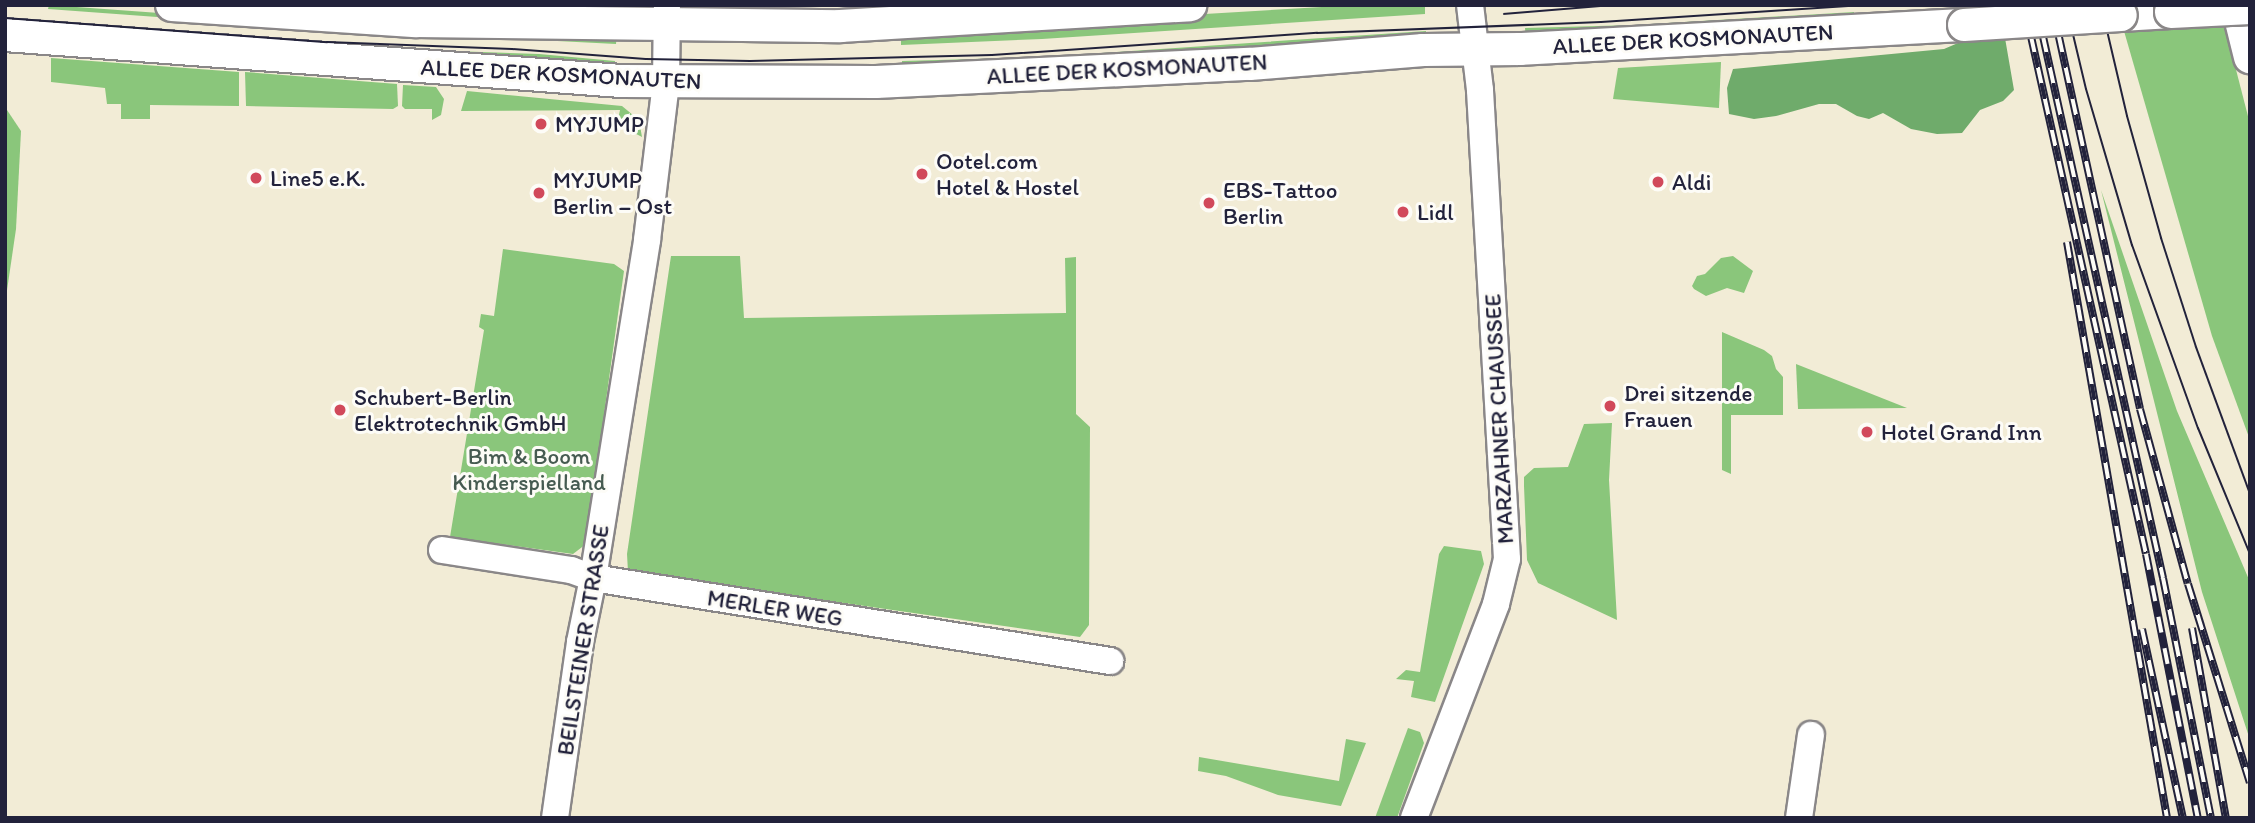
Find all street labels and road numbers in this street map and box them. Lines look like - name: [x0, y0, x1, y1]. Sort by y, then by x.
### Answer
- street label: ALLEE DER KOSMONAUTEN: [1552, 18, 1834, 60]
- street label: ALLEE DER KOSMONAUTEN: [986, 48, 1268, 90]
- street label: ALLEE DER KOSMONAUTEN: [420, 53, 702, 95]
- street label: MARZAHNER CHAUSSEE: [1479, 293, 1519, 545]
- street label: BEILSTEINER STRASSE: [551, 523, 615, 757]
- street label: MERLER WEG: [705, 584, 845, 632]

